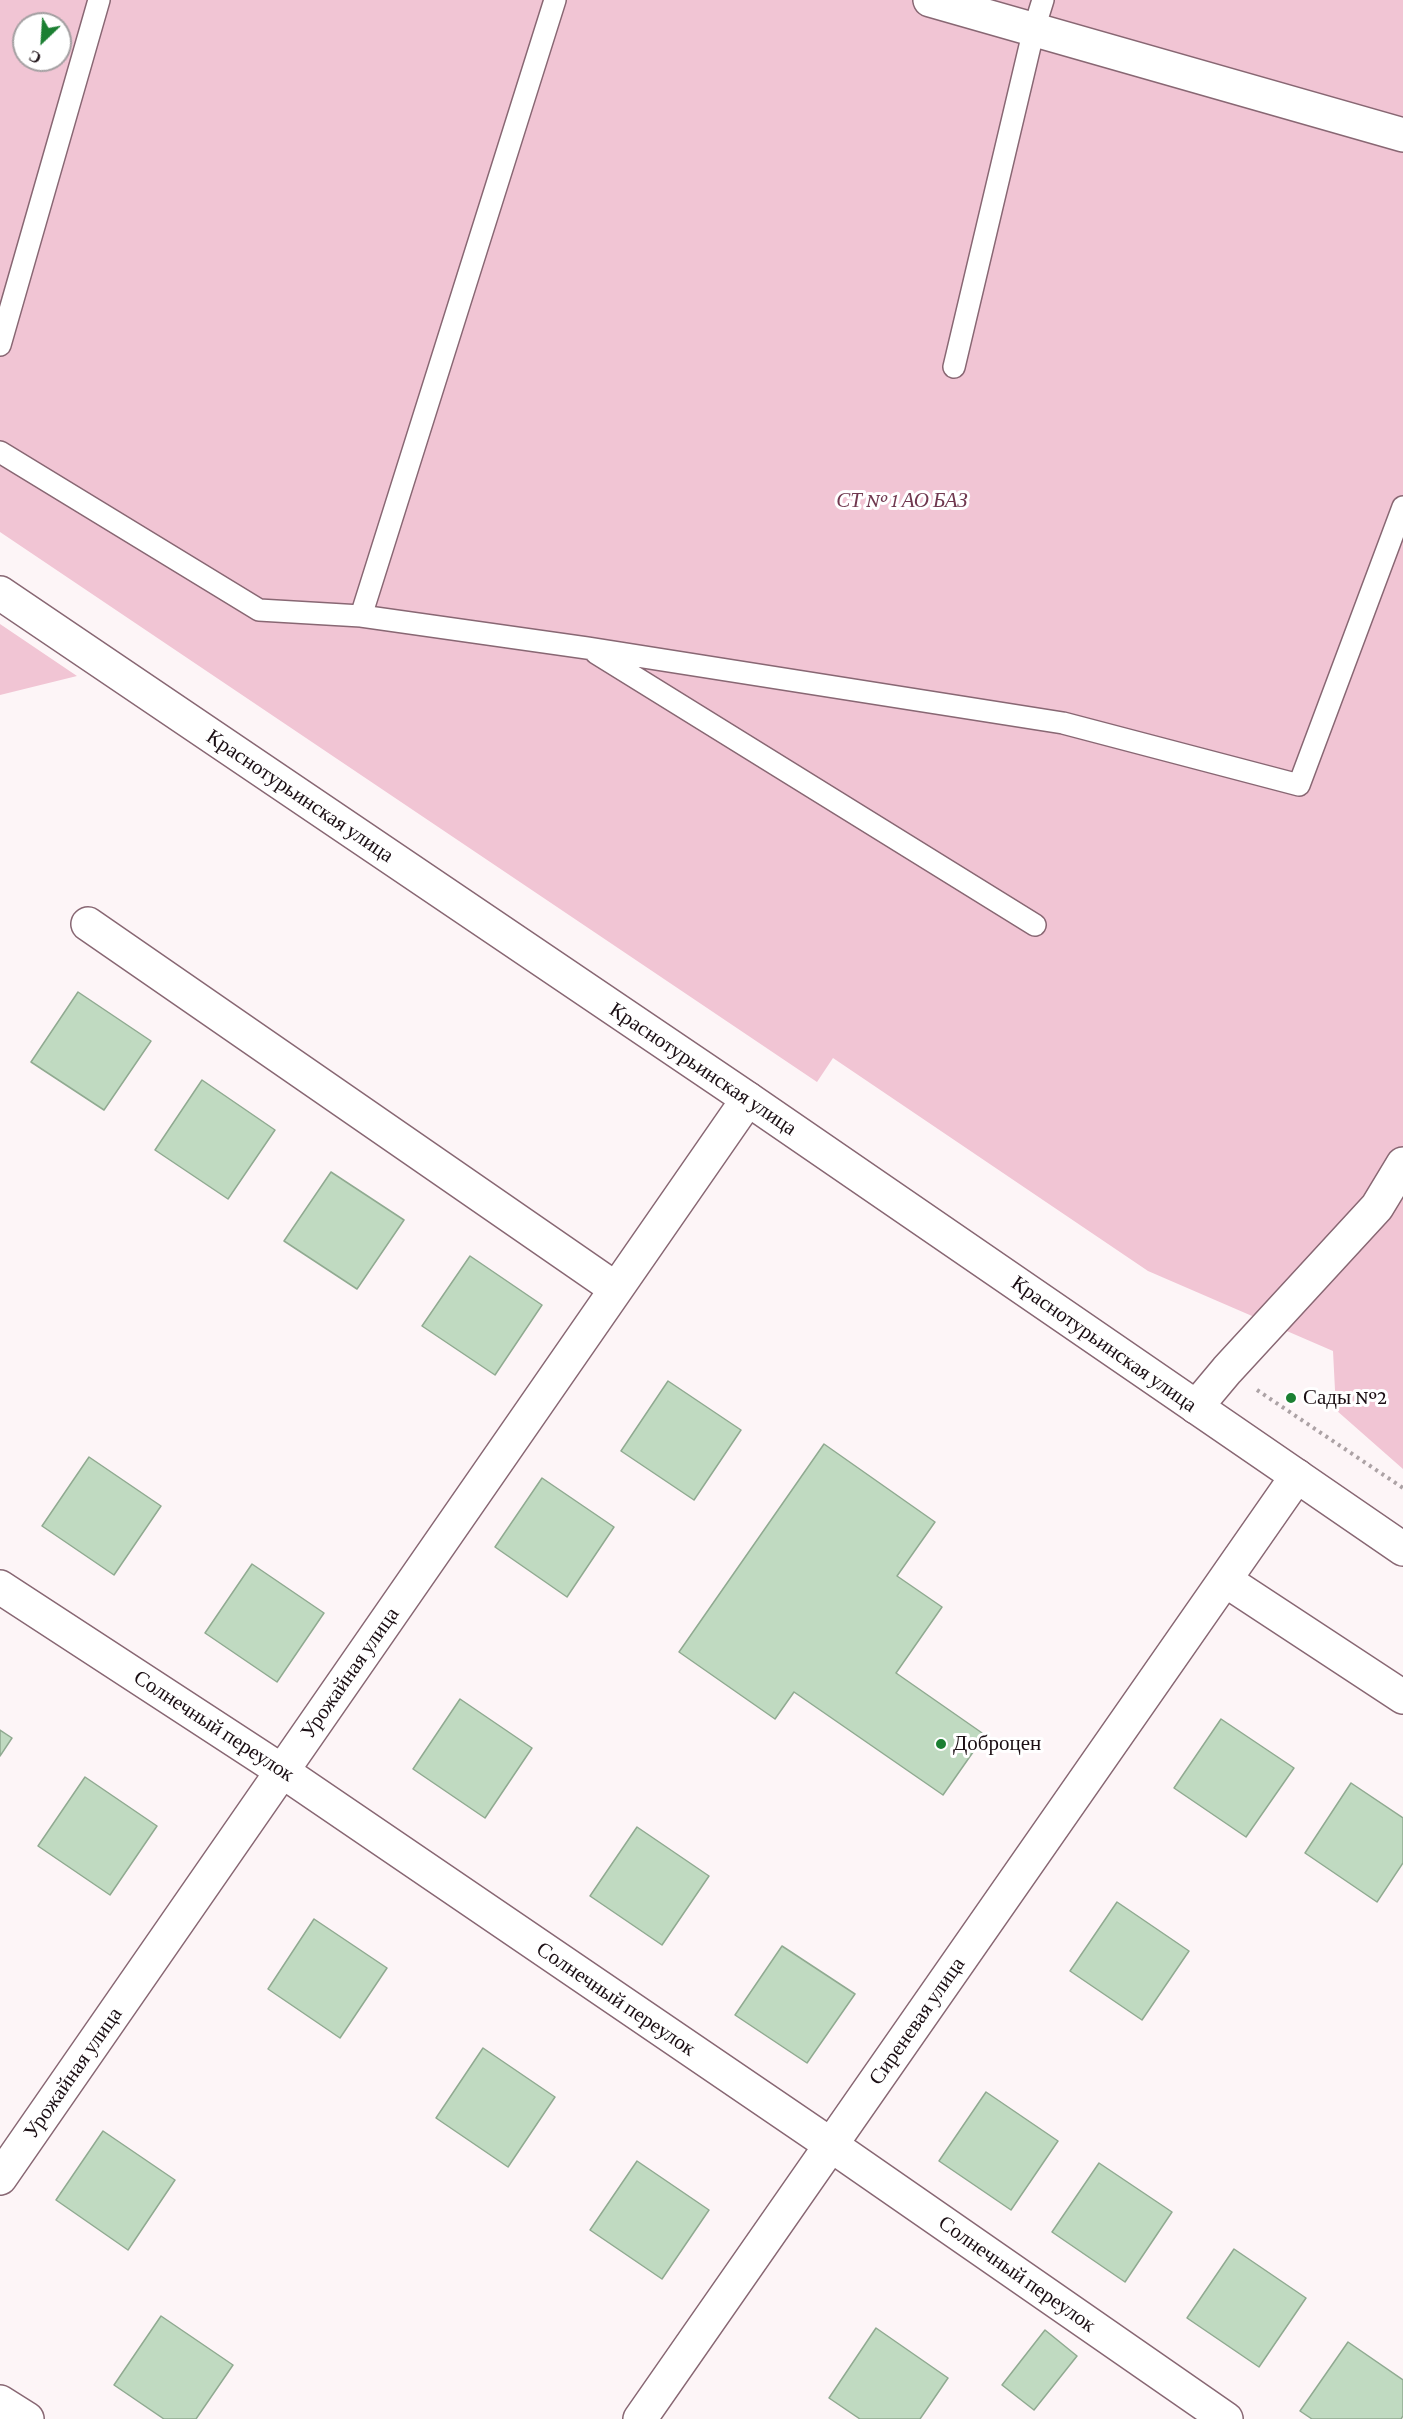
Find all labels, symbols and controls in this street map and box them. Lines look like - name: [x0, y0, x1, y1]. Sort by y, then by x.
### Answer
- north arrow: [12, 12, 72, 72]
- text: С: [26, 47, 44, 67]
- park label: СТ № 1 АО БАЗ: [836, 488, 968, 514]
- street label: Краснотурьинская улица: [202, 724, 398, 868]
- street label: Краснотурьинская улица: [605, 997, 801, 1141]
- street label: Краснотурьинская улица: [1006, 1270, 1202, 1418]
- place label: Сады №2: [1303, 1385, 1387, 1411]
- marker: Сады №2: [1284, 1391, 1298, 1405]
- street label: Урожайная улица: [295, 1602, 405, 1744]
- street label: Солнечный переулок: [129, 1665, 299, 1787]
- place label: Доброцен: [953, 1731, 1041, 1757]
- marker: Доброцен: [934, 1737, 948, 1751]
- street label: Солнечный переулок: [532, 1936, 700, 2062]
- street label: Сиреневая улица: [864, 1952, 970, 2090]
- street label: Урожайная улица: [18, 2002, 128, 2144]
- street label: Солнечный переулок: [933, 2210, 1101, 2338]

